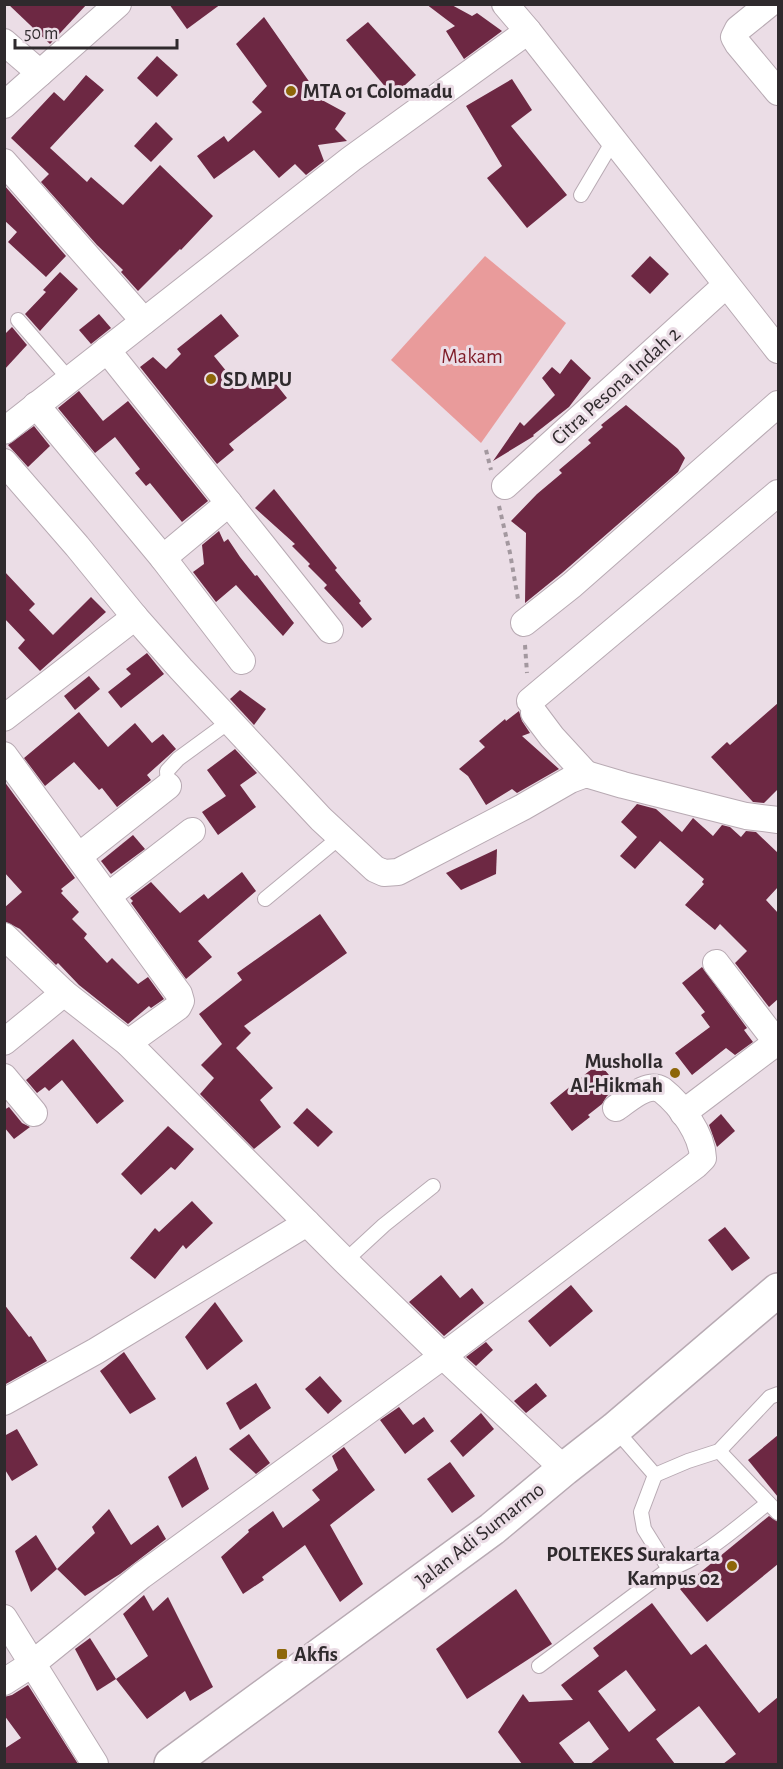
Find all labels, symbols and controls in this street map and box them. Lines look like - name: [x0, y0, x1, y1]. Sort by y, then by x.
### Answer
- scale bar: [15, 12, 177, 50]
- text: 50 m: [24, 25, 58, 43]
- place label: MTA 01 Colomadu: [303, 81, 452, 102]
- marker: MTA 01 Colomadu: [284, 84, 298, 98]
- street label: Citra Pesona Indah 2: [548, 323, 684, 449]
- park label: Makam: [441, 346, 503, 367]
- place label: SD MPU: [223, 369, 292, 390]
- marker: SD MPU: [204, 372, 218, 386]
- place label: Musholla Al-Hikmah: [570, 1051, 663, 1096]
- marker: Musholla Al-Hikmah: [668, 1066, 682, 1080]
- street label: Jalan Adi Sumarmo: [412, 1479, 548, 1591]
- place label: POLTEKES Surakarta Kampus 02: [546, 1544, 720, 1589]
- marker: POLTEKES Surakarta Kampus 02: [725, 1559, 739, 1573]
- place label: Akfis: [294, 1644, 338, 1665]
- marker: Akfis: [275, 1647, 289, 1661]

